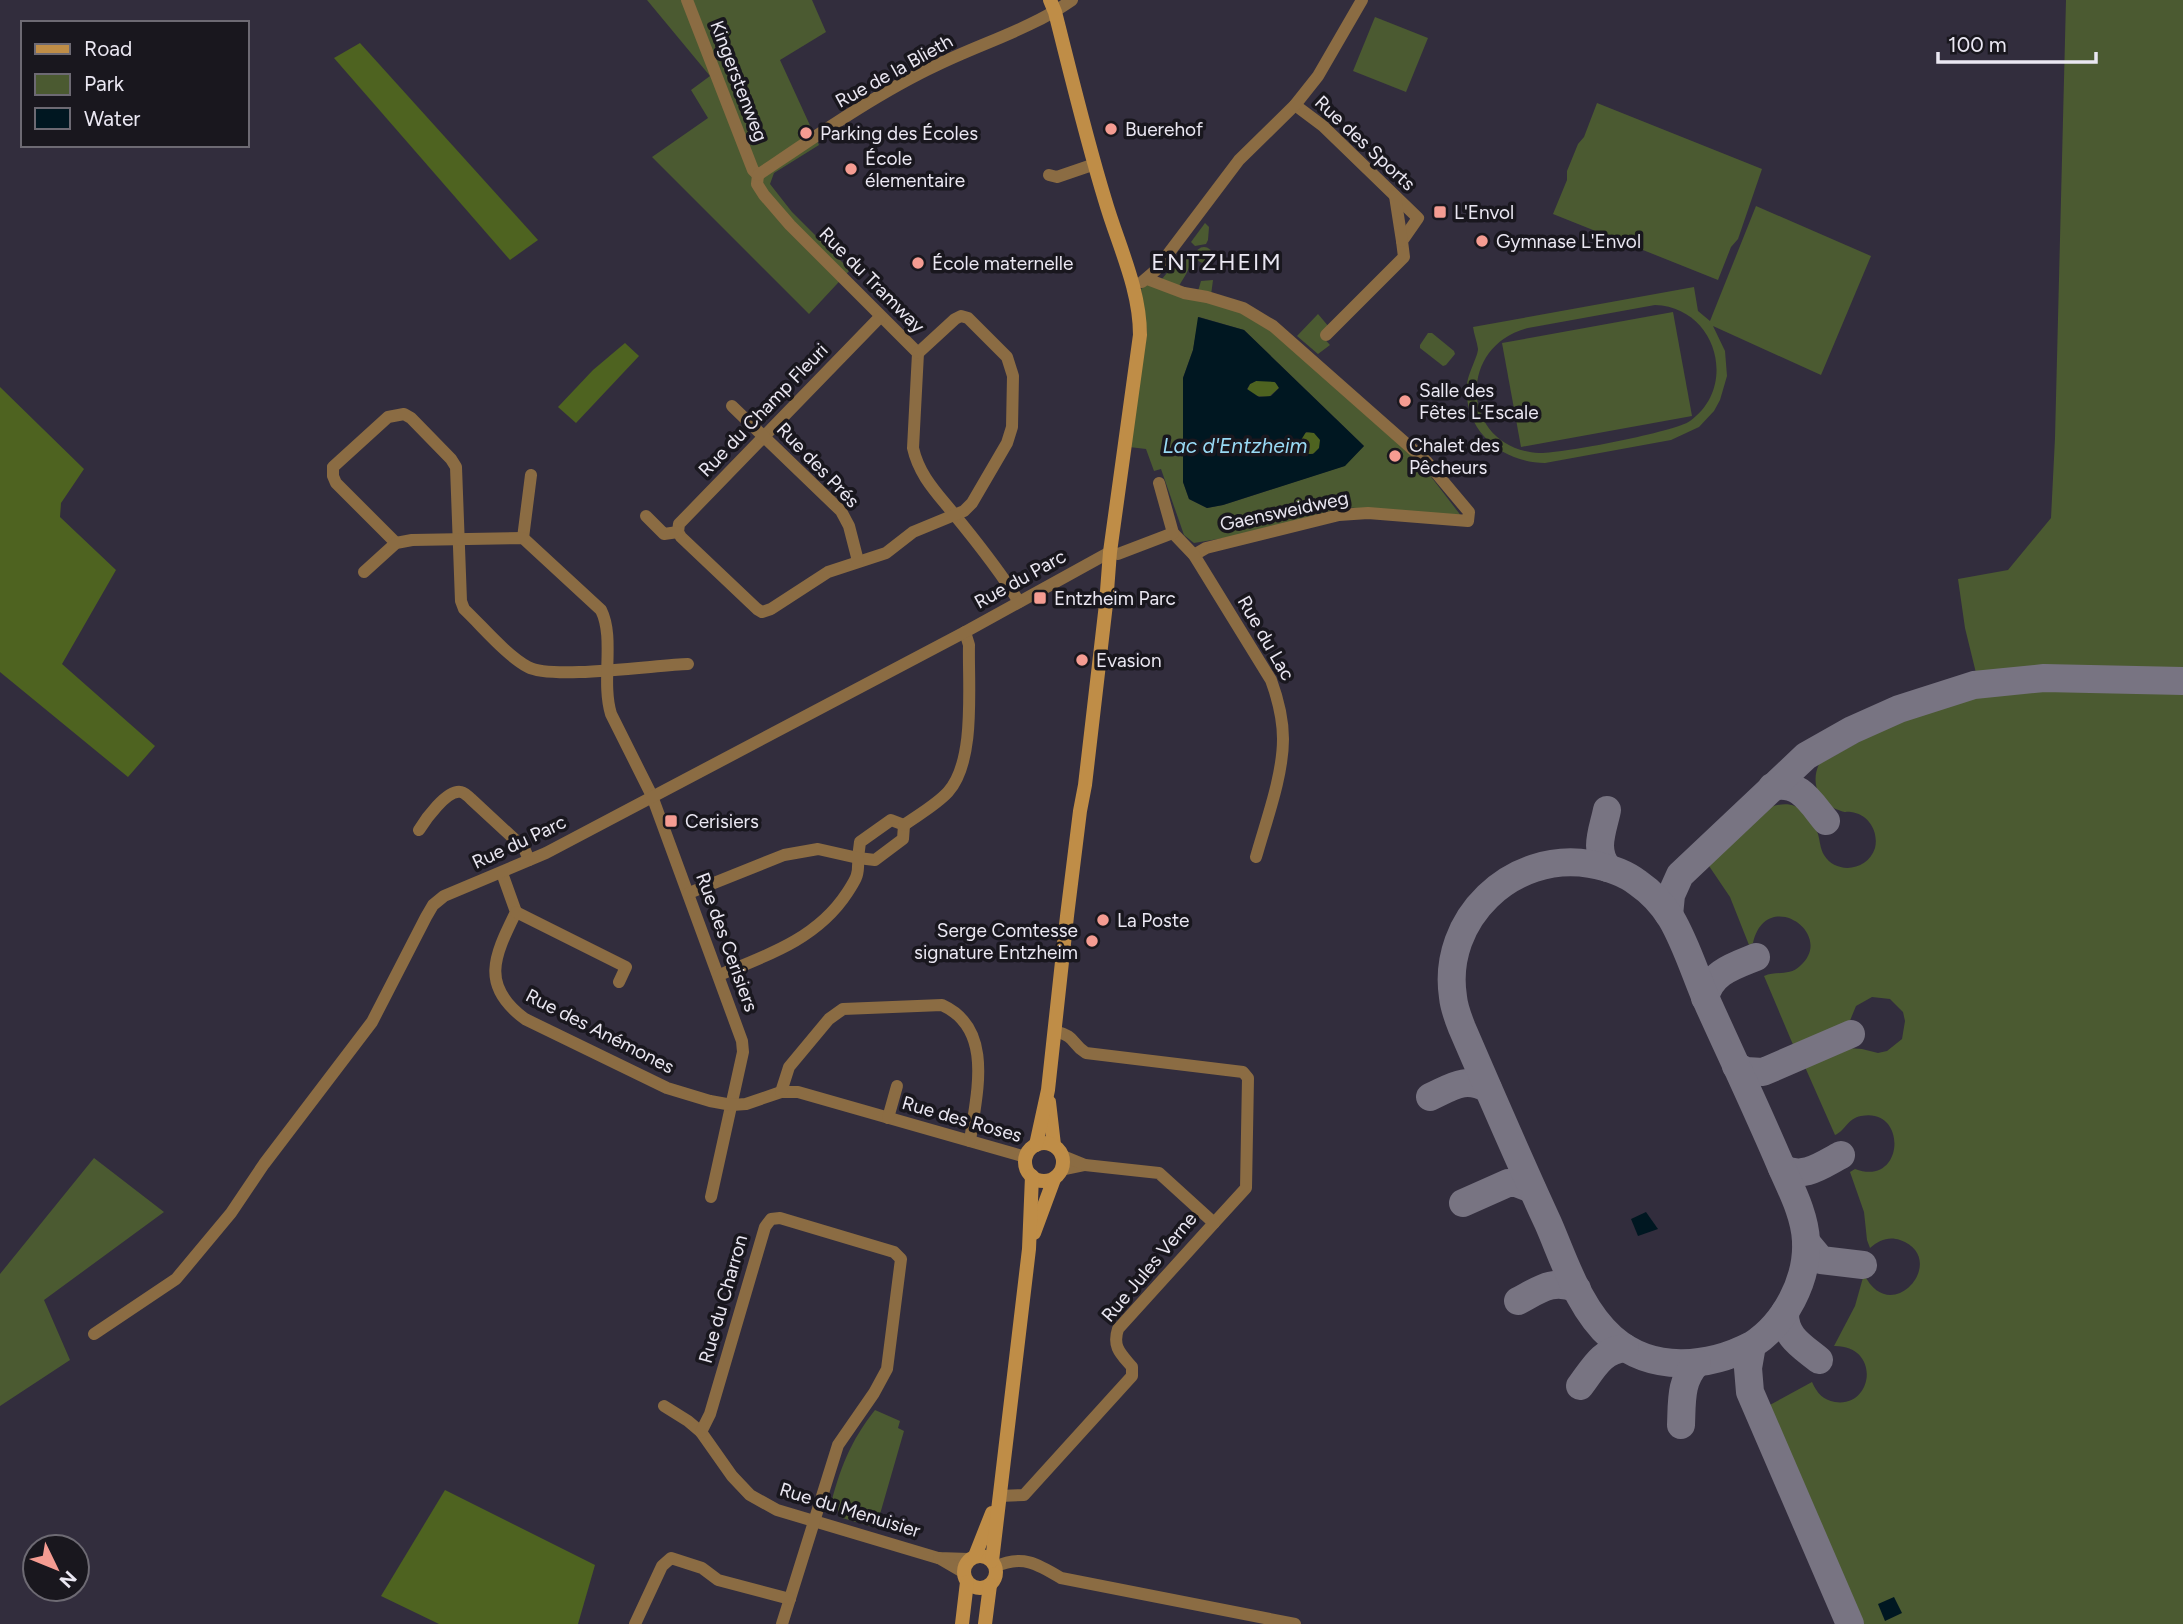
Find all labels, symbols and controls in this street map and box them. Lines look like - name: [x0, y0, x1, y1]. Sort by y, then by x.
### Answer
- street label: Kingerstenweg: [705, 17, 773, 145]
- legend: [21, 21, 248, 147]
- scale bar: [1938, 21, 2096, 65]
- street label: Rue de la Blieth: [831, 29, 957, 113]
- text: 100 m: [1948, 32, 2007, 57]
- text: Road: [84, 36, 132, 61]
- text: Park: [84, 71, 125, 96]
- street label: Rue des Sports: [1310, 91, 1420, 195]
- text: Water: [84, 106, 140, 131]
- place label: Buerehof: [1125, 118, 1203, 141]
- marker: Buerehof: [1103, 121, 1119, 137]
- place label: Parking des Écoles: [820, 122, 978, 145]
- marker: Parking des Écoles: [798, 125, 814, 141]
- place label: École élementaire: [865, 147, 965, 192]
- marker: École élementaire: [843, 161, 859, 177]
- place label: L'Envol: [1454, 201, 1514, 224]
- marker: L'Envol: [1432, 204, 1448, 220]
- street label: Rue du Tramway: [814, 222, 930, 338]
- place label: Gymnase L'Envol: [1496, 230, 1641, 253]
- marker: Gymnase L'Envol: [1474, 233, 1490, 249]
- district label: ENTZHEIM: [1151, 248, 1283, 276]
- place label: École maternelle: [932, 252, 1073, 275]
- marker: École maternelle: [910, 255, 926, 271]
- street label: Rue du Champ Fleuri: [693, 339, 833, 481]
- place label: Salle des Fêtes L’Escale: [1419, 379, 1539, 424]
- marker: Salle des Fêtes L’Escale: [1397, 393, 1413, 409]
- street label: Rue des Prés: [772, 418, 864, 512]
- water label: Lac d'Entzheim: [1163, 433, 1308, 458]
- place label: Chalet des Pêcheurs: [1409, 434, 1500, 479]
- marker: Chalet des Pêcheurs: [1387, 448, 1403, 464]
- street label: Gaensweidweg: [1218, 486, 1350, 536]
- street label: Rue du Parc: [970, 544, 1070, 614]
- place label: Entzheim Parc: [1054, 587, 1176, 610]
- marker: Entzheim Parc: [1032, 590, 1048, 606]
- street label: Rue du Lac: [1233, 592, 1299, 684]
- place label: Evasion: [1096, 649, 1161, 672]
- marker: Evasion: [1074, 652, 1090, 668]
- street label: Rue du Parc: [468, 810, 570, 874]
- place label: Cerisiers: [685, 810, 759, 833]
- marker: Cerisiers: [663, 813, 679, 829]
- street label: Rue des Cerisiers: [691, 869, 763, 1015]
- place label: La Poste: [1117, 909, 1189, 932]
- marker: La Poste: [1095, 912, 1111, 928]
- place label: Serge Comtesse signature Entzheim: [914, 919, 1078, 964]
- marker: Serge Comtesse signature Entzheim: [1084, 933, 1100, 949]
- street label: Rue des Anémones: [522, 984, 678, 1078]
- street label: Rue des Roses: [899, 1091, 1025, 1147]
- street label: Rue Jules Verne: [1096, 1207, 1202, 1327]
- street label: Rue du Charron: [694, 1232, 752, 1366]
- street label: Rue du Menuisier: [777, 1478, 924, 1543]
- north arrow: [21, 1533, 91, 1603]
- text: N: [55, 1566, 81, 1592]

